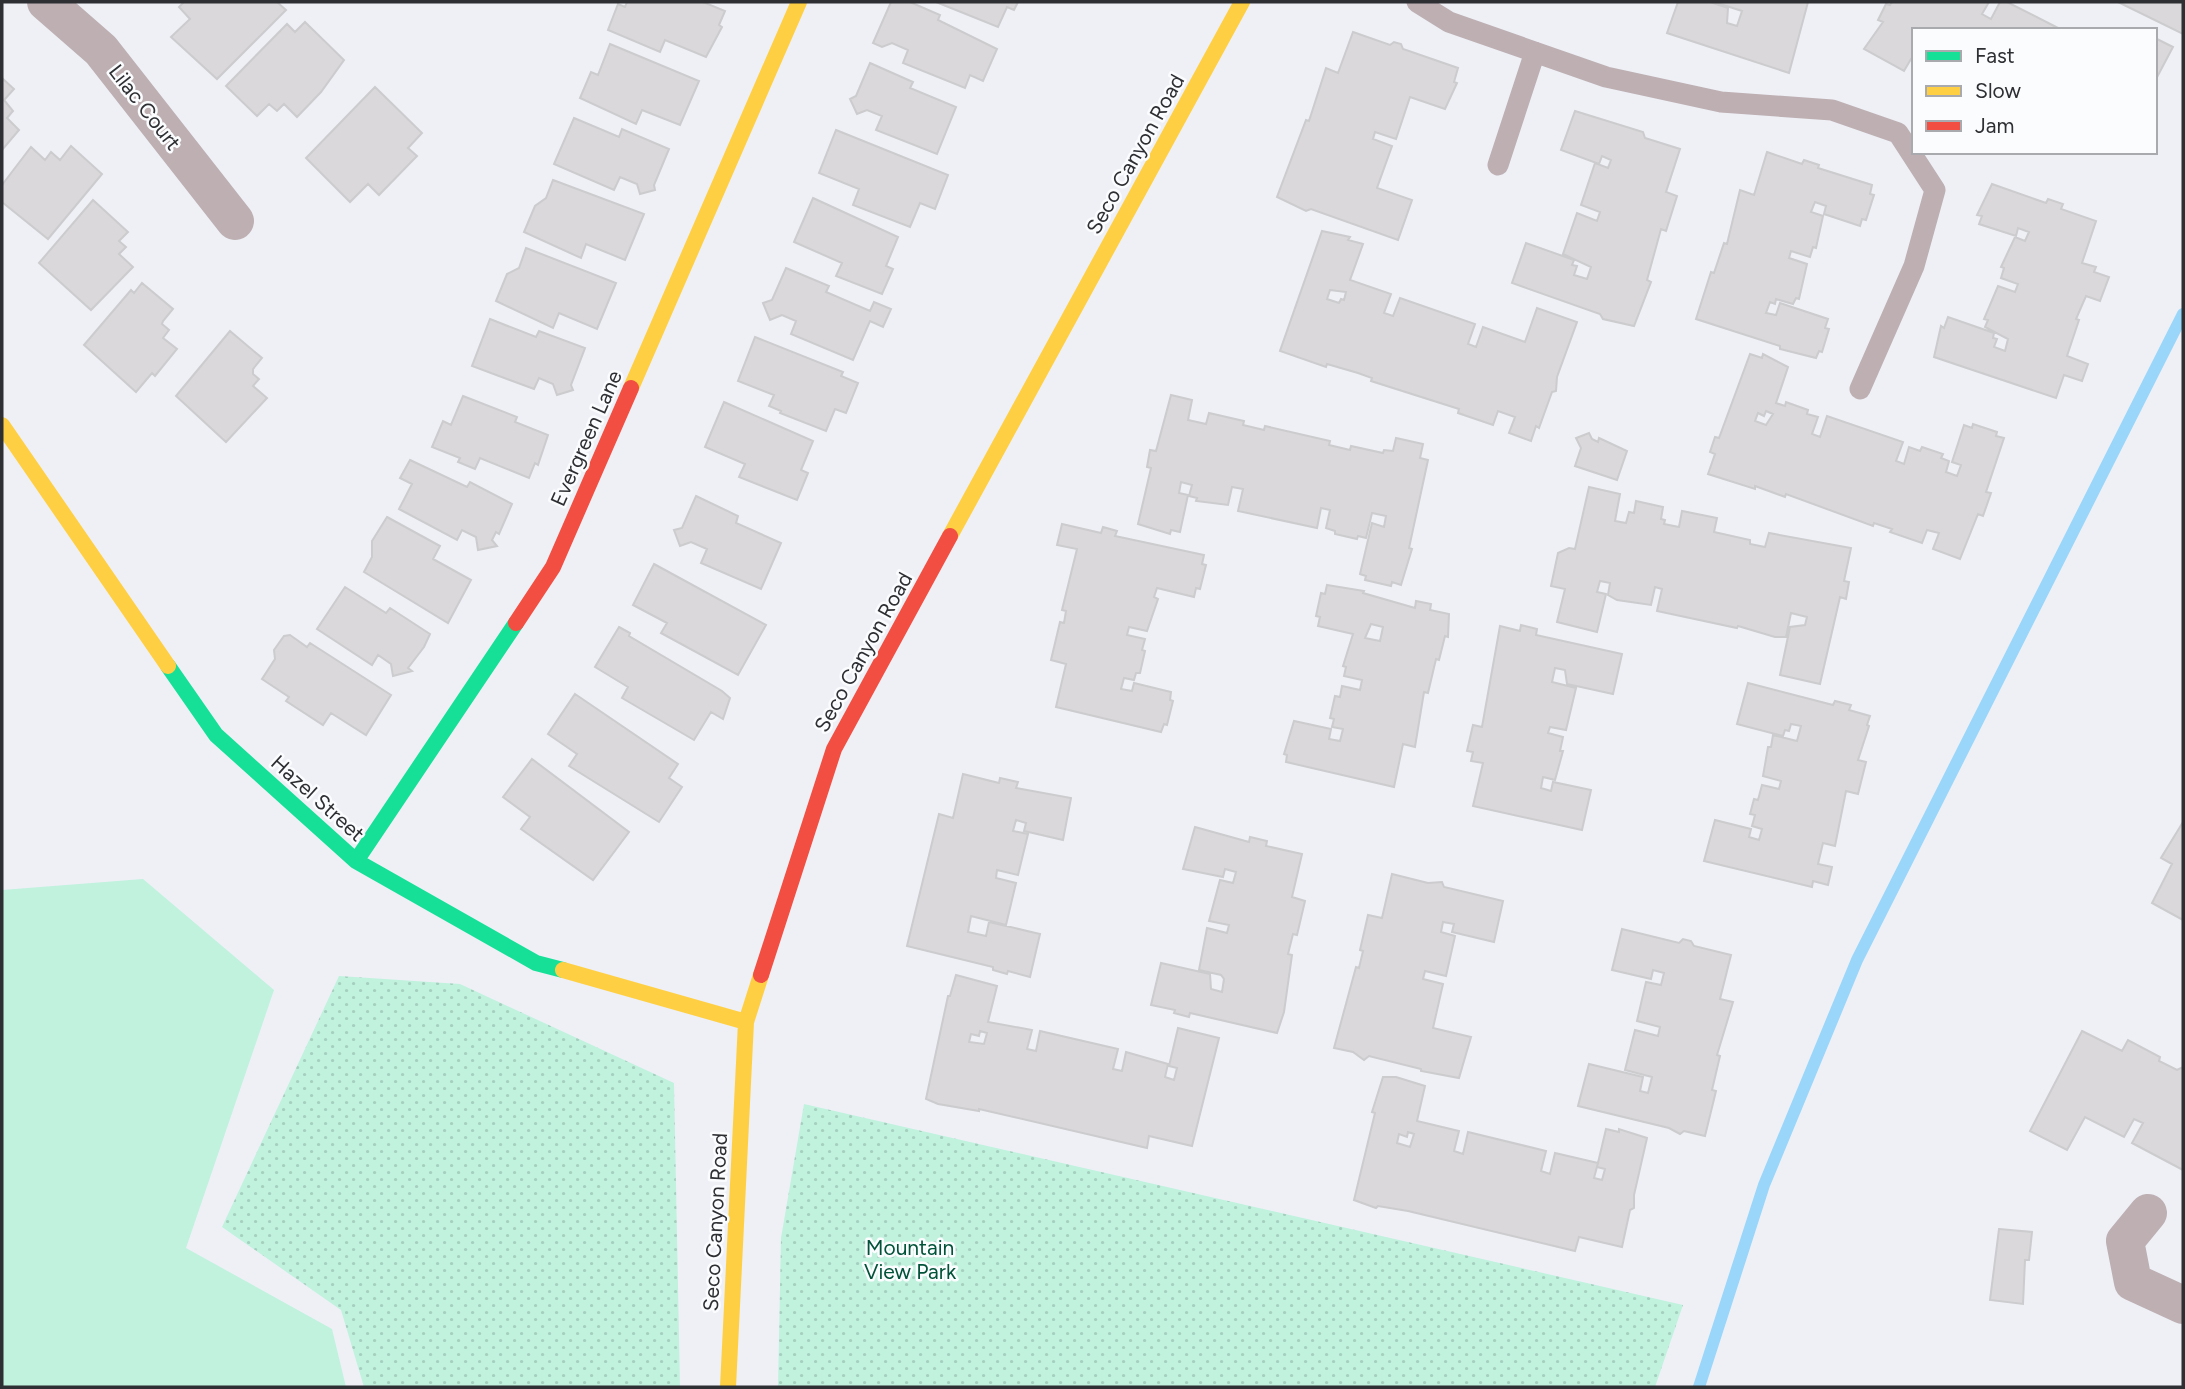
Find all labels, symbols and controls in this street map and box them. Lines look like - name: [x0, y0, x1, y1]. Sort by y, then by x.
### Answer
- legend: [1912, 28, 2157, 154]
- text: Fast: [1975, 43, 2015, 68]
- street label: Lilac Court: [104, 59, 186, 155]
- street label: Seco Canyon Road: [1081, 70, 1189, 238]
- text: Slow: [1975, 78, 2021, 103]
- text: Jam: [1975, 113, 2014, 138]
- street label: Evergreen Lane: [545, 366, 627, 510]
- street label: Seco Canyon Road: [809, 568, 917, 736]
- street label: Hazel Street: [266, 750, 370, 846]
- street label: Seco Canyon Road: [698, 1132, 732, 1312]
- park label: Mountain View Park: [864, 1235, 957, 1284]

